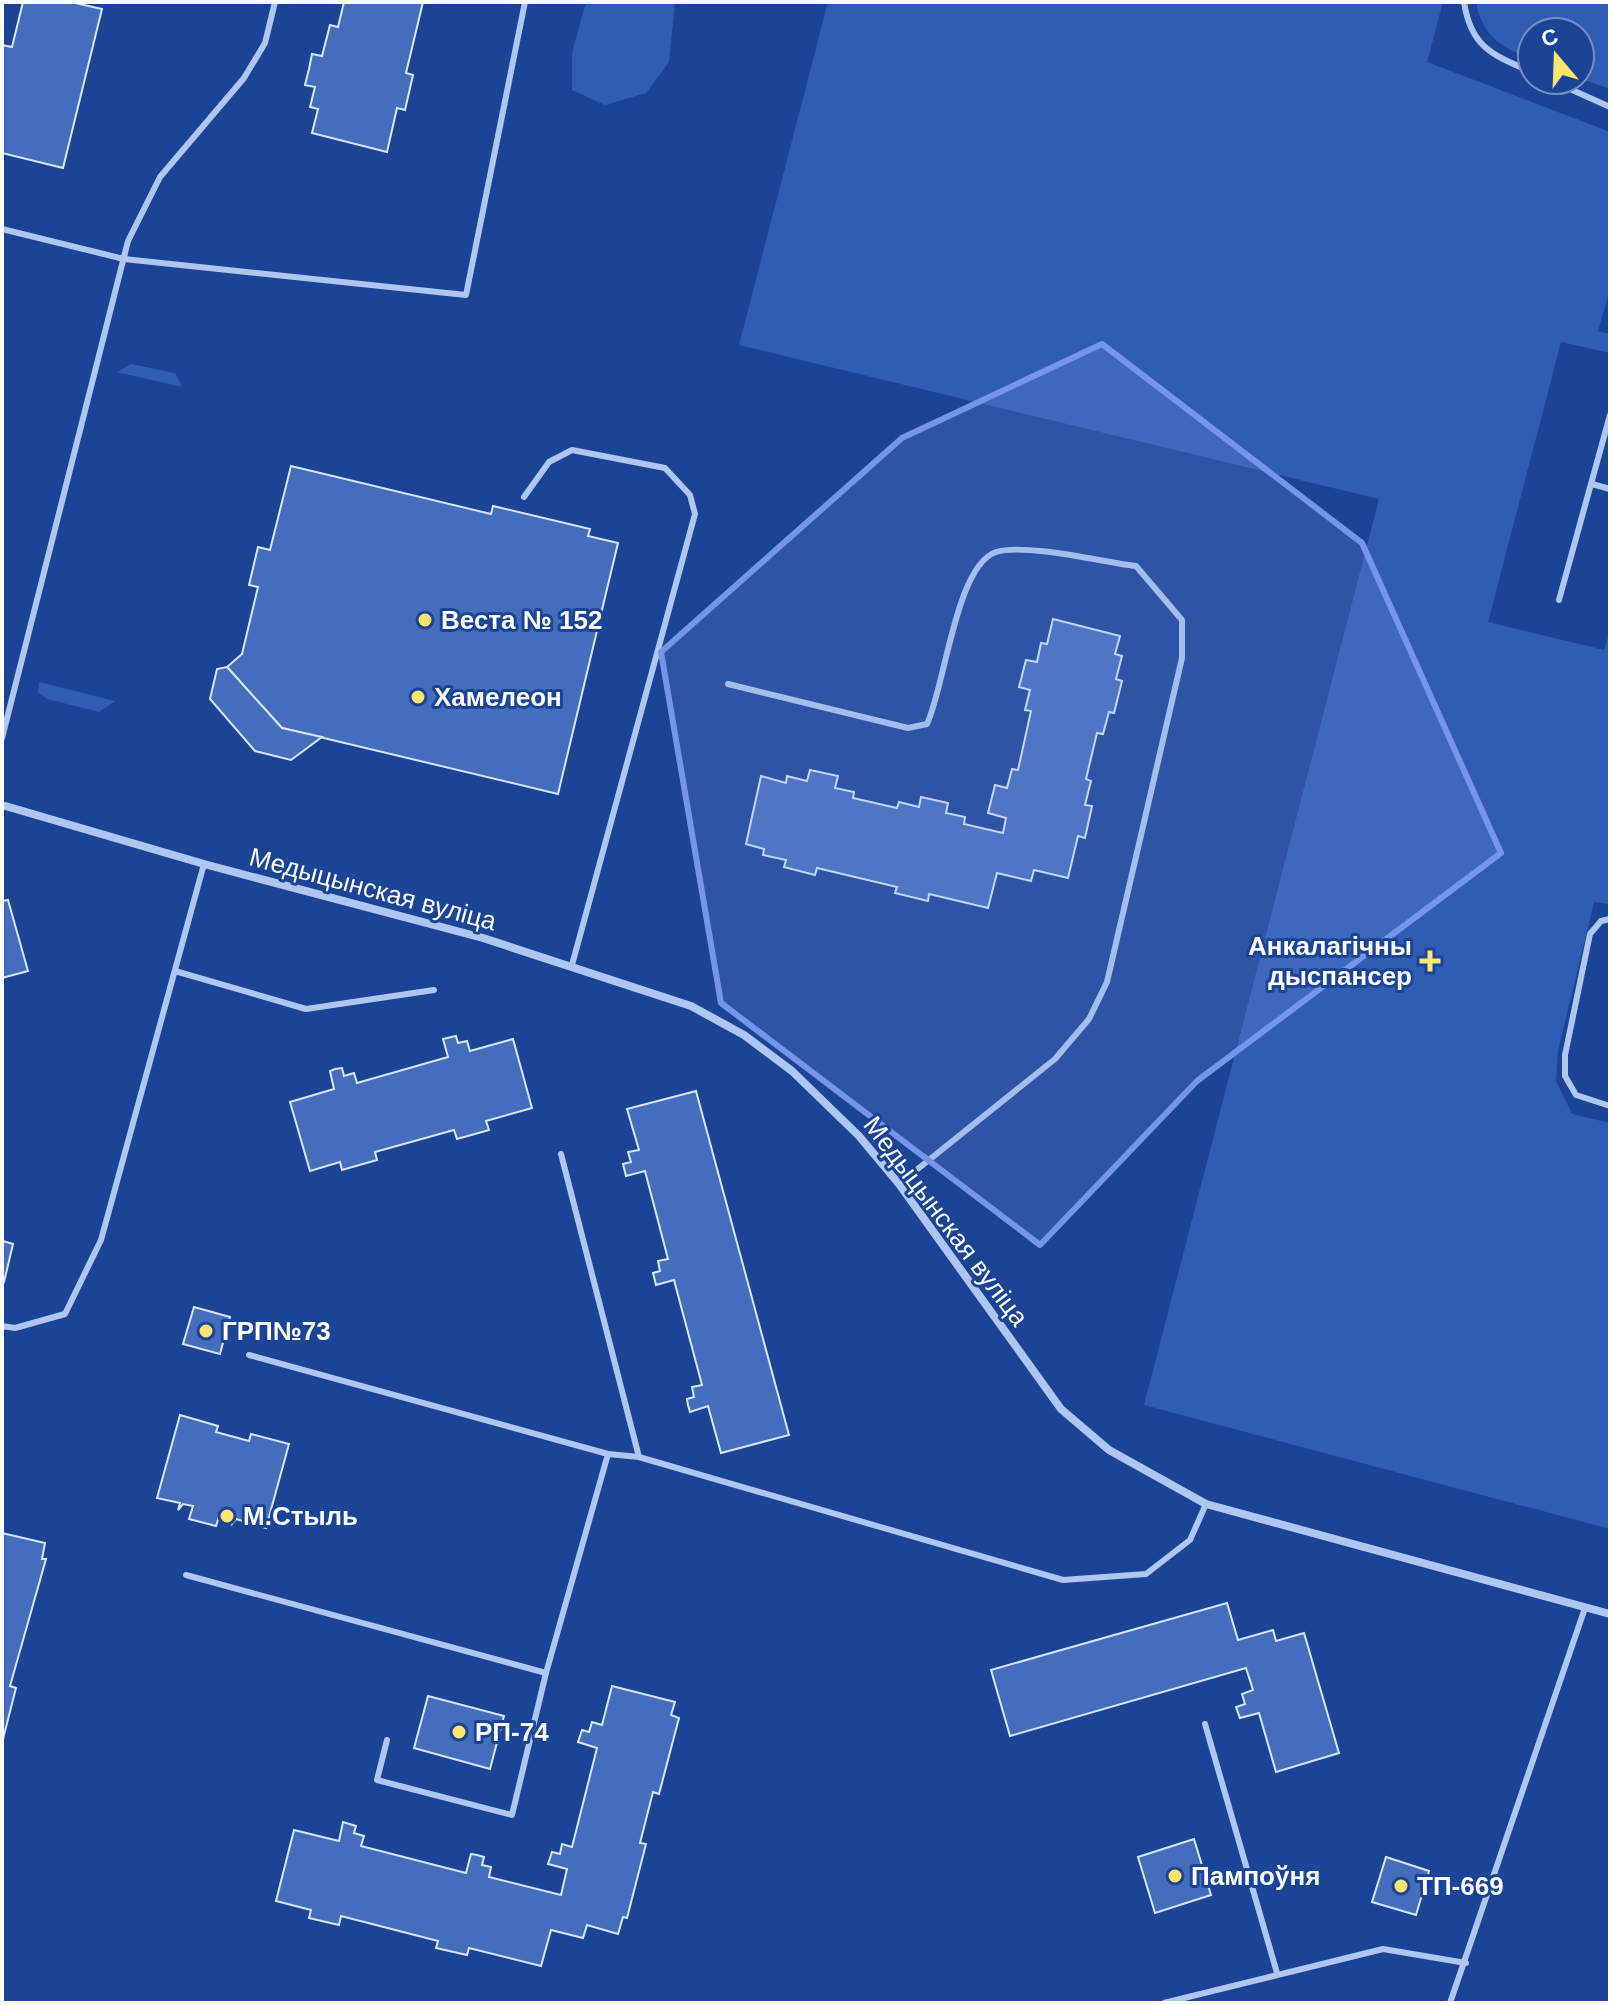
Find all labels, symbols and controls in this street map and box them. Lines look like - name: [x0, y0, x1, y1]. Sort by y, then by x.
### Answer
- north arrow: [1516, 16, 1596, 96]
- text: С: [1538, 23, 1561, 52]
- place label: Веста № 152: [441, 605, 602, 635]
- marker: Веста № 152: [416, 611, 434, 629]
- place label: Хамелеон: [434, 682, 562, 712]
- marker: Хамелеон: [409, 688, 427, 706]
- street label: Медыцынская вуліца: [246, 842, 500, 937]
- place label: Анкалагічны дыспансер: [1248, 931, 1412, 991]
- marker: Анкалагічны дыспансер: [1419, 950, 1441, 972]
- street label: Медыцынская вуліца: [857, 1110, 1035, 1332]
- place label: ГРП№73: [222, 1316, 331, 1346]
- marker: ГРП№73: [197, 1322, 215, 1340]
- place label: М.Стыль: [243, 1501, 358, 1531]
- marker: М.Стыль: [218, 1507, 236, 1525]
- place label: РП-74: [475, 1717, 549, 1747]
- marker: РП-74: [450, 1723, 468, 1741]
- place label: Пампоўня: [1191, 1861, 1320, 1891]
- marker: Пампоўня: [1166, 1867, 1184, 1885]
- place label: ТП-669: [1417, 1871, 1504, 1901]
- marker: ТП-669: [1392, 1877, 1410, 1895]

